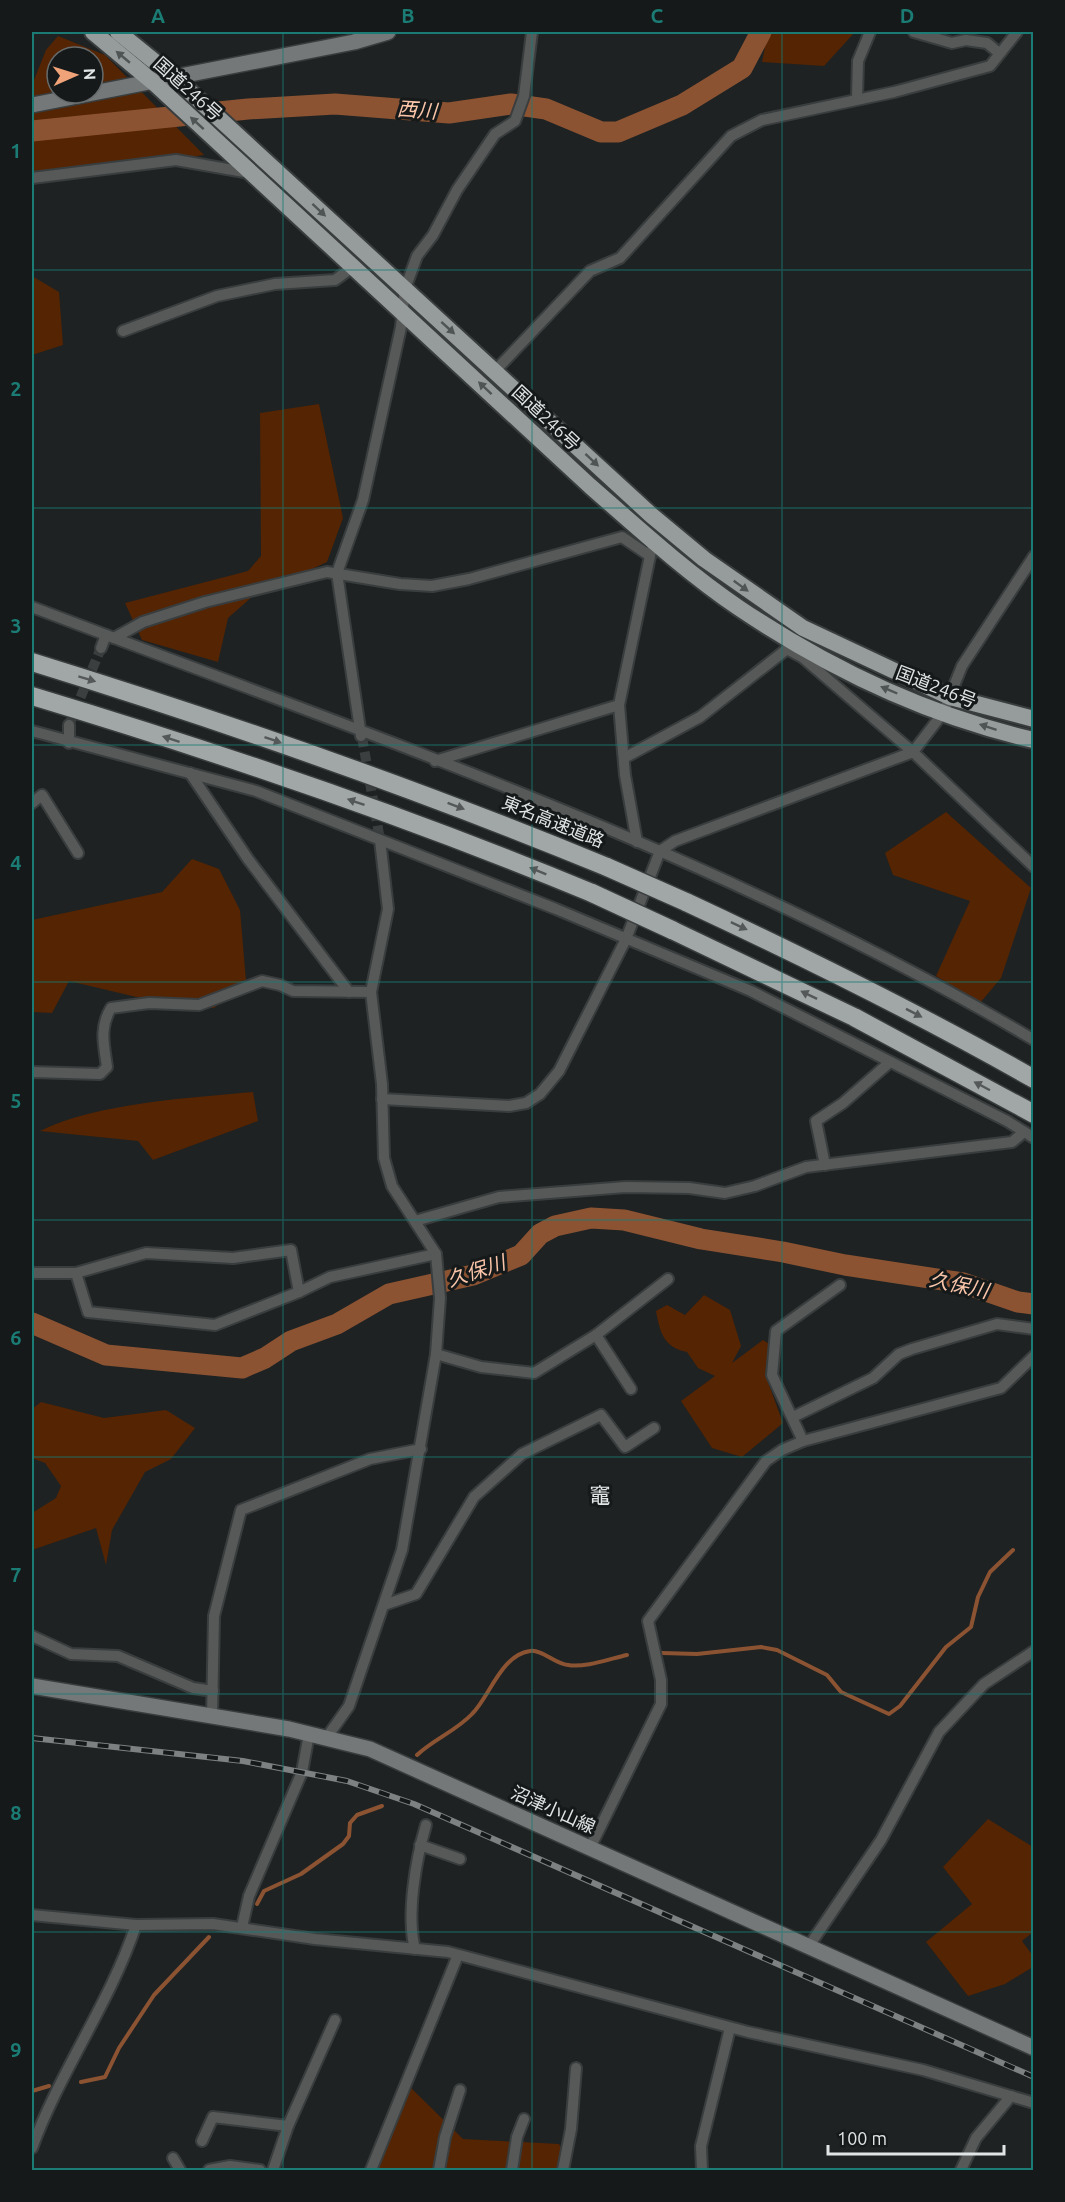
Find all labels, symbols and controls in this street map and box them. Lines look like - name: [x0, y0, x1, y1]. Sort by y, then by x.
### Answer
- text: A: [151, 4, 165, 27]
- text: B: [401, 4, 415, 27]
- text: C: [651, 4, 664, 27]
- text: D: [900, 4, 914, 27]
- north arrow: [45, 45, 105, 105]
- one-way arrow: [115, 50, 131, 63]
- street label: 国道246号: [151, 53, 227, 124]
- text: N: [81, 68, 99, 81]
- water label: 西川: [396, 97, 440, 123]
- one-way arrow: [190, 116, 205, 130]
- text: 1: [10, 139, 22, 162]
- one-way arrow: [311, 203, 326, 216]
- one-way arrow: [441, 321, 455, 335]
- text: 2: [10, 377, 22, 400]
- street label: 国道246号: [509, 381, 584, 453]
- one-way arrow: [479, 382, 493, 396]
- one-way arrow: [584, 453, 599, 466]
- one-way arrow: [732, 580, 748, 592]
- text: 3: [10, 614, 22, 637]
- street label: 国道246号: [893, 662, 979, 711]
- one-way arrow: [78, 675, 96, 684]
- one-way arrow: [879, 685, 897, 695]
- one-way arrow: [979, 722, 997, 731]
- one-way arrow: [162, 734, 180, 744]
- one-way arrow: [264, 735, 282, 745]
- street label: 東名高速道路: [500, 792, 607, 851]
- one-way arrow: [347, 797, 365, 806]
- one-way arrow: [447, 802, 465, 812]
- text: 4: [10, 851, 22, 874]
- one-way arrow: [529, 866, 547, 875]
- one-way arrow: [730, 922, 747, 931]
- one-way arrow: [801, 991, 818, 1000]
- one-way arrow: [905, 1008, 922, 1017]
- one-way arrow: [973, 1081, 990, 1091]
- text: 5: [10, 1089, 22, 1112]
- water label: 久保川: [444, 1250, 510, 1291]
- water label: 久保川: [927, 1267, 993, 1302]
- text: 6: [10, 1326, 22, 1349]
- district label: 竈: [590, 1483, 611, 1507]
- text: 7: [10, 1563, 22, 1586]
- street label: 沼津小山線: [508, 1782, 599, 1837]
- text: 8: [10, 1801, 22, 1824]
- text: 9: [10, 2038, 22, 2061]
- scale bar: [828, 2118, 1004, 2156]
- text: 100 m: [837, 2128, 887, 2148]

